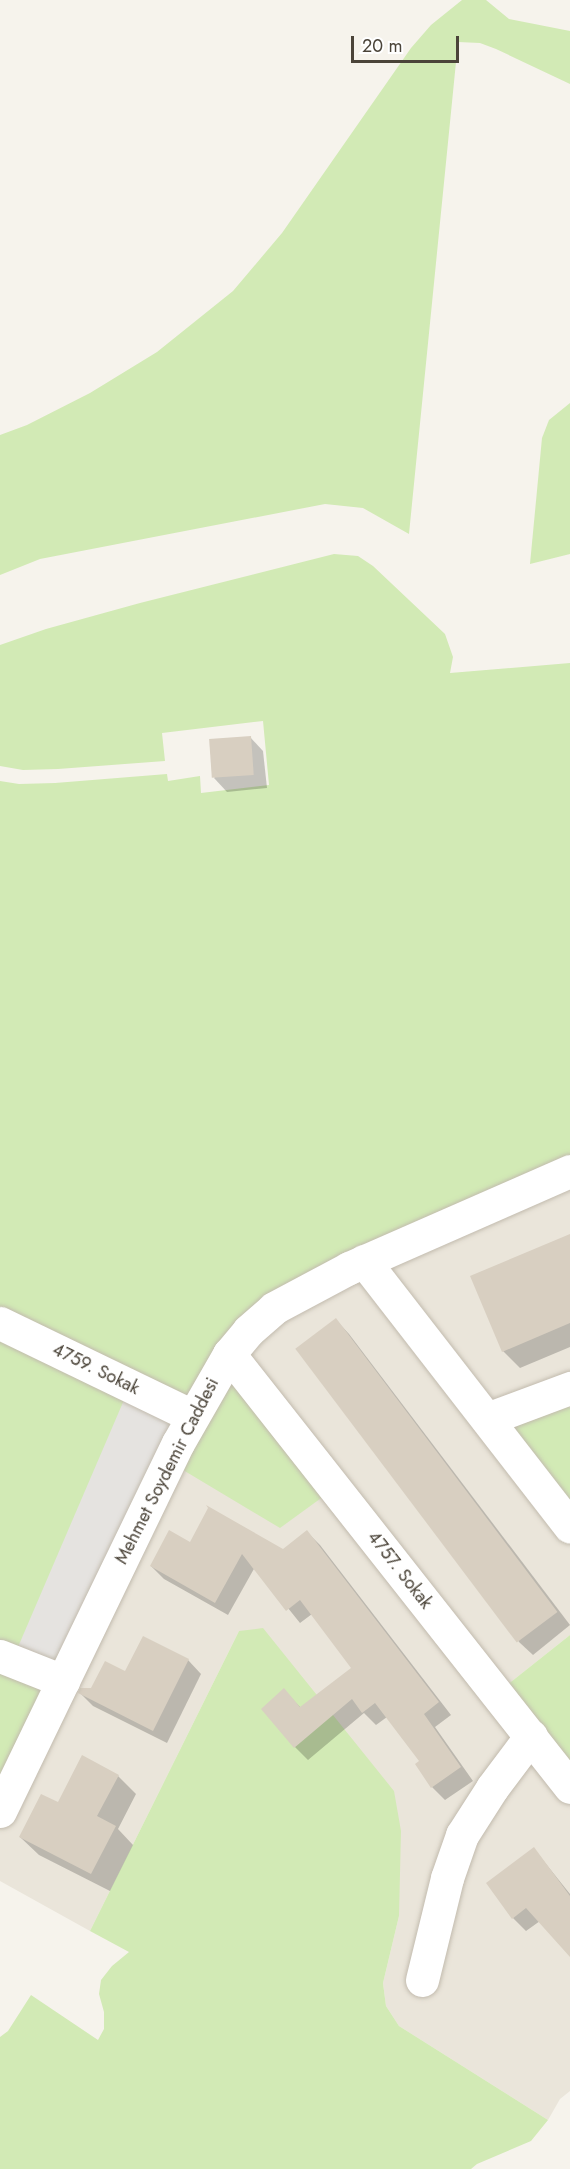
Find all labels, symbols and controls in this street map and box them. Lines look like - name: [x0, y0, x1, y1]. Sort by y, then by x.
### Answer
- scale bar: [354, 24, 462, 62]
- text: 20 m: [362, 33, 402, 59]
- street label: 4759. Sokak: [49, 1339, 143, 1399]
- street label: Mehmet Soydemir Caddesi: [111, 1374, 223, 1568]
- street label: 4757. Sokak: [363, 1527, 437, 1613]

